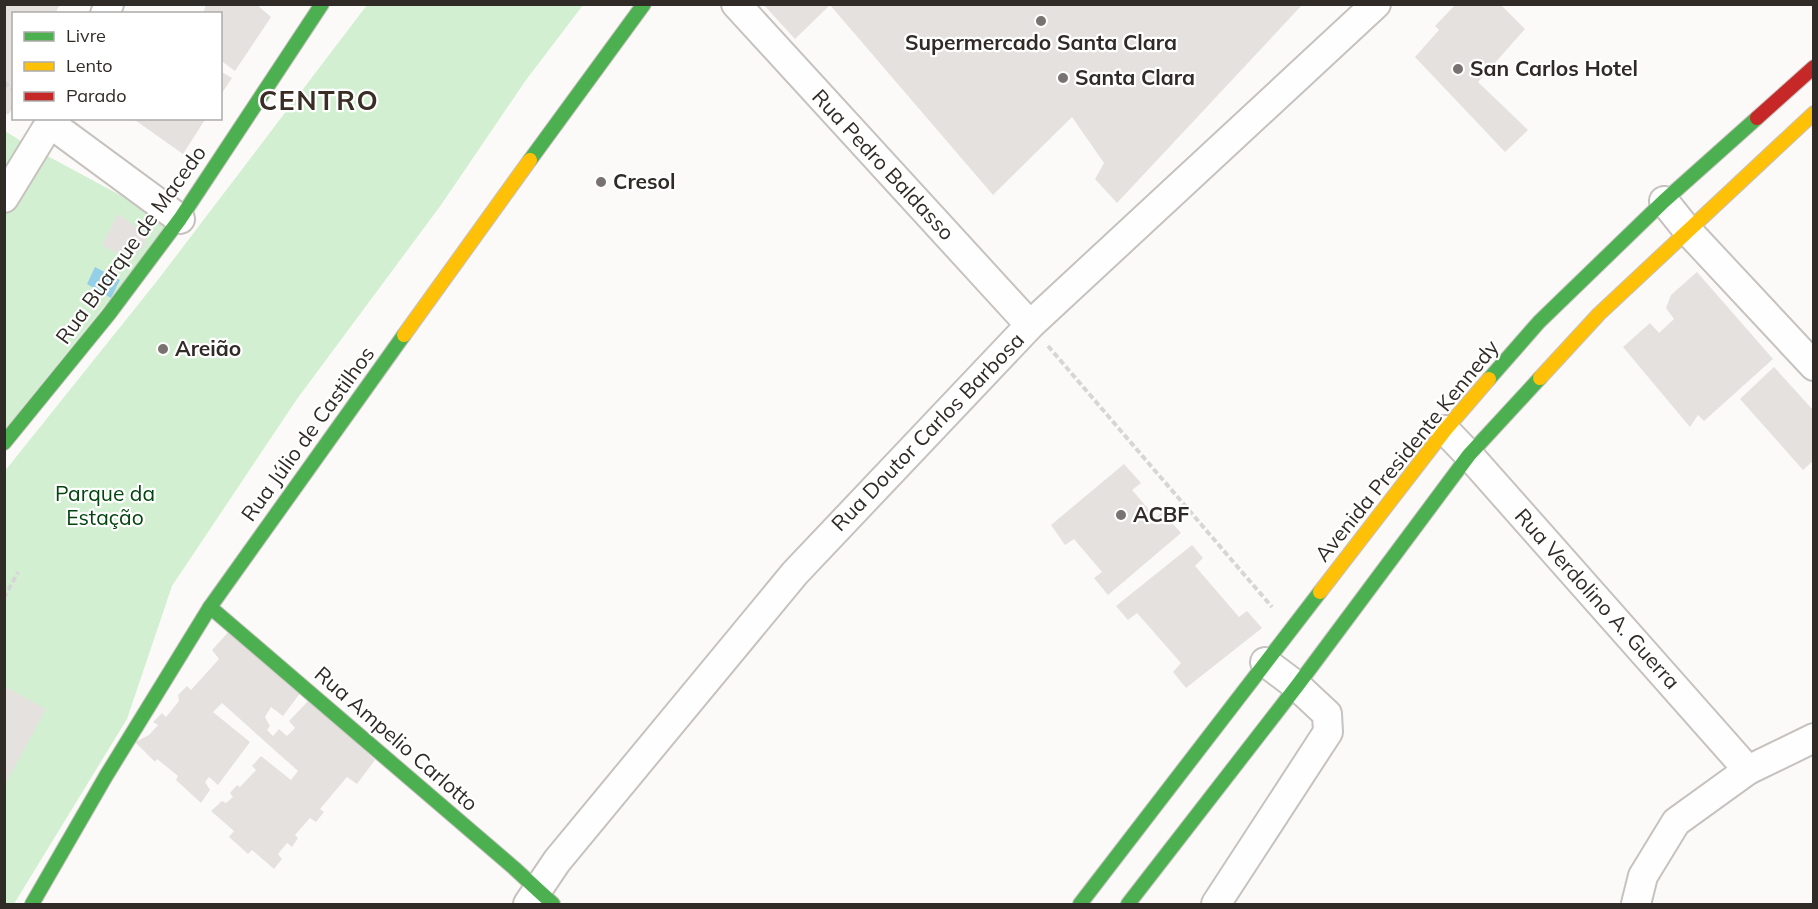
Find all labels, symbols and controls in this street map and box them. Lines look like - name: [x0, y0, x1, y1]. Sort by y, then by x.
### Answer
- legend: [12, 12, 222, 120]
- marker: Supermercado Santa Clara: [1034, 14, 1048, 28]
- text: Livre: [66, 24, 106, 47]
- place label: Supermercado Santa Clara: [905, 29, 1177, 55]
- text: Lento: [66, 54, 113, 77]
- place label: San Carlos Hotel: [1470, 55, 1638, 81]
- marker: San Carlos Hotel: [1451, 62, 1465, 76]
- place label: Santa Clara: [1075, 64, 1195, 90]
- marker: Santa Clara: [1056, 71, 1070, 85]
- district label: CENTRO: [259, 83, 379, 117]
- street label: Rua Pedro Baldasso: [807, 83, 960, 245]
- text: Parado: [66, 84, 126, 107]
- street label: Rua Buarque de Macedo: [49, 140, 211, 349]
- place label: Cresol: [613, 168, 675, 194]
- marker: Cresol: [594, 175, 608, 189]
- street label: Rua Doutor Carlos Barbosa: [826, 327, 1029, 536]
- street label: Avenida Presidente Kennedy: [1309, 334, 1504, 567]
- place label: Areião: [175, 335, 241, 361]
- street label: Rua Júlio de Castilhos: [235, 341, 379, 526]
- marker: Areião: [156, 342, 170, 356]
- park label: Parque da Estação: [55, 480, 155, 530]
- place label: ACBF: [1133, 501, 1189, 527]
- street label: Rua Verdolino A. Guerra: [1510, 503, 1686, 694]
- marker: ACBF: [1114, 508, 1128, 522]
- street label: Rua Ampelio Carlotto: [310, 660, 483, 816]

